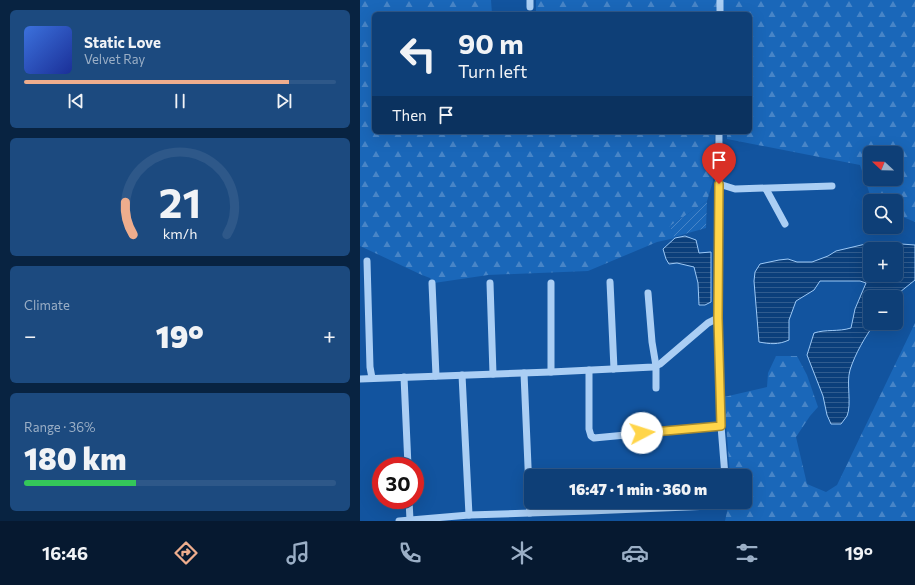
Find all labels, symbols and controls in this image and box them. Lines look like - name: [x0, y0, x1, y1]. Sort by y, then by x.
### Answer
- text: 90 m: [458, 26, 524, 60]
- icon: left: [392, 28, 444, 80]
- text: Static Love: [84, 33, 161, 51]
- text: Velvet Ray: [84, 51, 145, 67]
- text: Turn left: [458, 60, 527, 82]
- icon: previous: [65, 90, 87, 112]
- icon: pause: [169, 90, 191, 112]
- icon: next: [273, 90, 295, 112]
- icon: arrive: [435, 104, 457, 126]
- text: Then: [392, 106, 427, 124]
- pin: [702, 143, 736, 184]
- north arrow: [863, 146, 903, 186]
- map controls: [863, 146, 903, 330]
- icon: arrive: [708, 149, 730, 171]
- text: 21: [159, 175, 201, 226]
- button: search: [863, 194, 903, 234]
- text: km/h: [163, 223, 197, 241]
- button: +: [863, 242, 903, 282]
- button: −: [863, 290, 903, 330]
- text: Climate: [24, 297, 70, 313]
- text: 19°: [156, 317, 204, 354]
- text: −: [24, 322, 37, 349]
- text: +: [323, 322, 336, 349]
- position arrow: [621, 412, 663, 454]
- text: Range · 36%: [24, 419, 96, 435]
- text: 180 km: [24, 439, 127, 476]
- speed limit sign: 30: [372, 457, 424, 509]
- text: 16:47 · 1 min · 360 m: [569, 480, 707, 498]
- icon: directions: [172, 539, 200, 567]
- icon: music: [284, 539, 312, 567]
- icon: phone: [396, 539, 424, 567]
- icon: climate: [508, 539, 536, 567]
- icon: car: [621, 539, 649, 567]
- icon: filters: [733, 539, 761, 567]
- text: 16:46: [42, 542, 88, 564]
- text: 19°: [845, 542, 873, 564]

